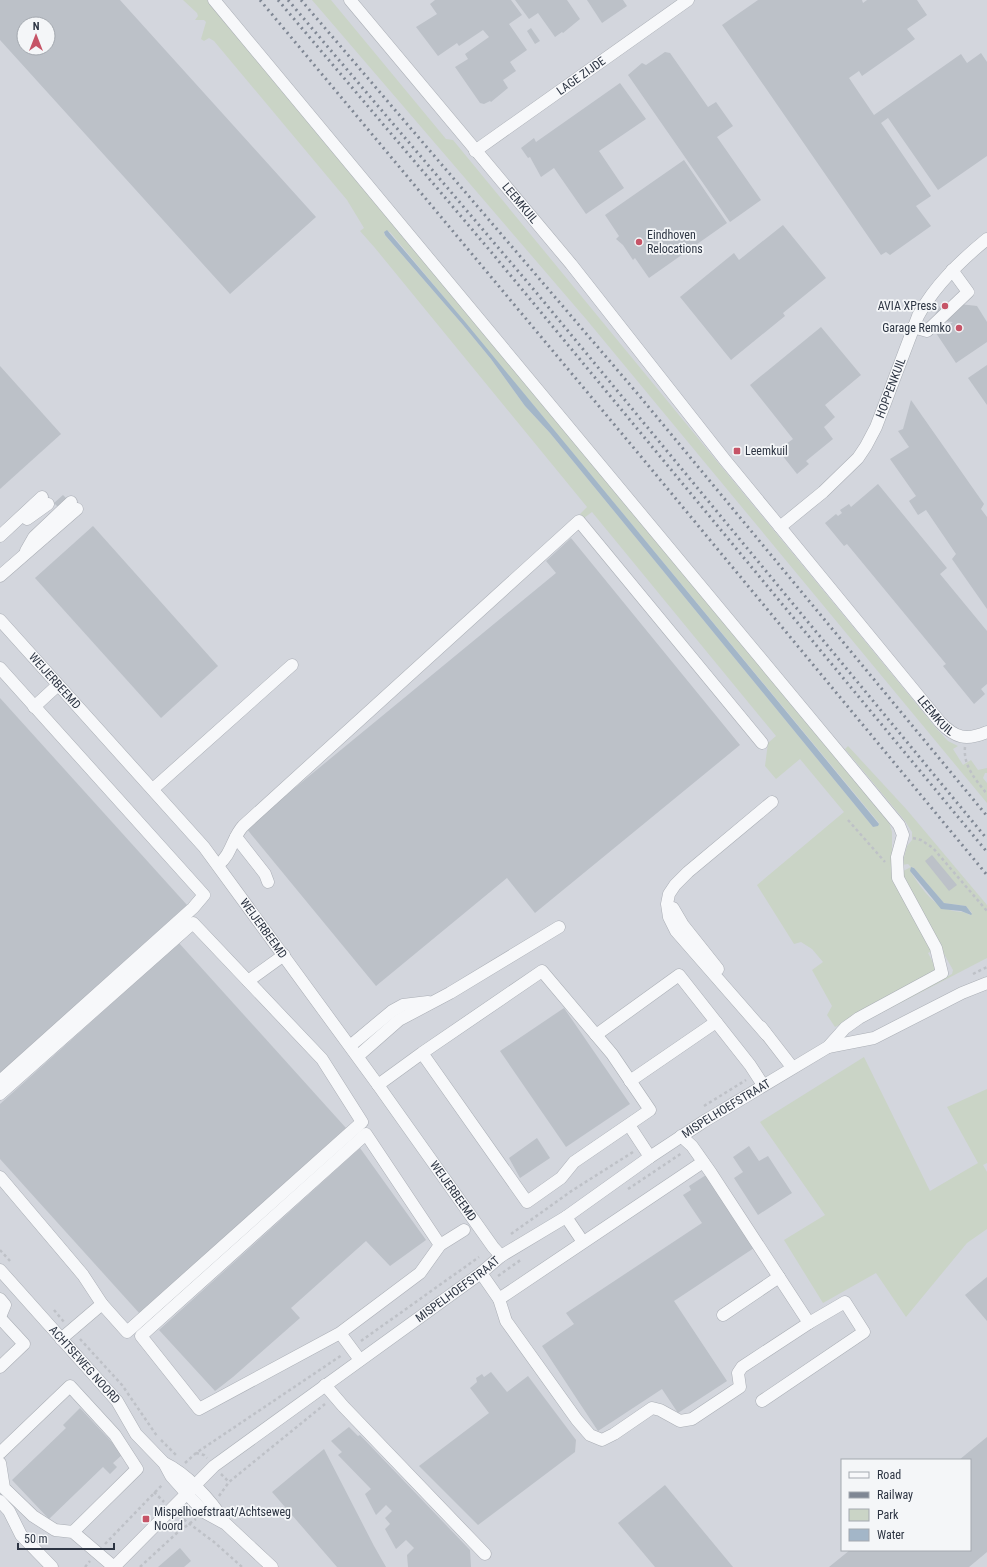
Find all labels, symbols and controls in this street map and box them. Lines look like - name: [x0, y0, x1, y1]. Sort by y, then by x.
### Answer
- north arrow: [16, 16, 56, 56]
- text: N: [33, 20, 40, 33]
- street label: LAGE ZIJDE: [554, 54, 608, 98]
- street label: LEEMKUIL: [499, 180, 541, 227]
- place label: Eindhoven Relocations: [647, 228, 703, 256]
- marker: Eindhoven Relocations: [634, 237, 644, 247]
- place label: AVIA XPress: [878, 299, 937, 313]
- marker: AVIA XPress: [940, 301, 950, 311]
- place label: Garage Remko: [882, 321, 951, 335]
- marker: Garage Remko: [954, 323, 964, 333]
- street label: HOPPENKUIL: [873, 355, 909, 420]
- place label: Leemkuil: [745, 444, 788, 458]
- marker: Leemkuil: [732, 446, 742, 456]
- street label: WEIJERBEEMD: [26, 650, 84, 712]
- street label: LEEMKUIL: [914, 693, 957, 739]
- street label: WEIJERBEEMD: [237, 896, 290, 961]
- street label: MISPELHOEFSTRAAT: [679, 1076, 773, 1141]
- street label: WEIJERBEEMD: [427, 1158, 479, 1224]
- street label: MISPELHOEFSTRAAT: [413, 1253, 502, 1325]
- street label: ACHTSEWEG NOORD: [46, 1323, 123, 1407]
- legend: [841, 1459, 971, 1551]
- text: Road: [877, 1468, 901, 1482]
- text: Railway: [877, 1488, 913, 1502]
- place label: Mispelhoefstraat/Achtseweg Noord: [154, 1505, 291, 1533]
- text: Park: [877, 1508, 899, 1522]
- marker: Mispelhoefstraat/Achtseweg Noord: [141, 1514, 151, 1524]
- scale bar: [18, 1525, 114, 1551]
- text: Water: [877, 1528, 905, 1542]
- text: 50 m: [24, 1532, 48, 1546]

